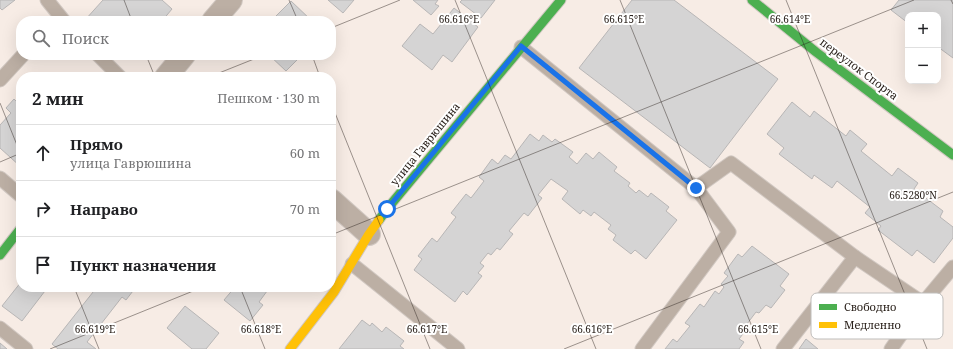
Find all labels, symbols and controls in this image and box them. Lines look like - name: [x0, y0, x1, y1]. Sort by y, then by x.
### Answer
- text: 66.616°E: [439, 12, 479, 26]
- text: 66.615°E: [604, 12, 644, 26]
- text: 66.614°E: [770, 12, 810, 26]
- map controls: [905, 12, 941, 84]
- button: +: [905, 12, 941, 48]
- search box: [16, 16, 336, 60]
- icon: search: [30, 27, 52, 49]
- text: Поиск: [62, 28, 109, 48]
- street label: переулок Спорта: [817, 34, 901, 103]
- button: −: [905, 48, 941, 84]
- text: 2 мин: [32, 87, 84, 110]
- text: Пешком · 130 m: [217, 89, 320, 107]
- street label: улица Гаврюшина: [386, 99, 463, 188]
- text: Прямо: [70, 134, 123, 154]
- icon: ahead: [32, 142, 54, 164]
- text: 60 m: [290, 144, 320, 162]
- text: улица Гаврюшина: [70, 154, 192, 172]
- route end: [687, 179, 705, 197]
- text: 66.5280°N: [889, 188, 937, 202]
- icon: right: [32, 198, 54, 220]
- text: Направо: [70, 199, 138, 219]
- text: 70 m: [290, 200, 320, 218]
- route start: [378, 200, 396, 218]
- icon: arrive: [32, 254, 54, 276]
- text: Пункт назначения: [70, 255, 216, 275]
- legend: [811, 293, 943, 339]
- text: Свободно: [844, 299, 896, 314]
- text: Медленно: [844, 317, 901, 332]
- text: 66.619°E: [75, 322, 115, 336]
- text: 66.618°E: [241, 322, 281, 336]
- text: 66.617°E: [407, 322, 447, 336]
- text: 66.616°E: [572, 322, 612, 336]
- text: 66.615°E: [738, 322, 778, 336]

